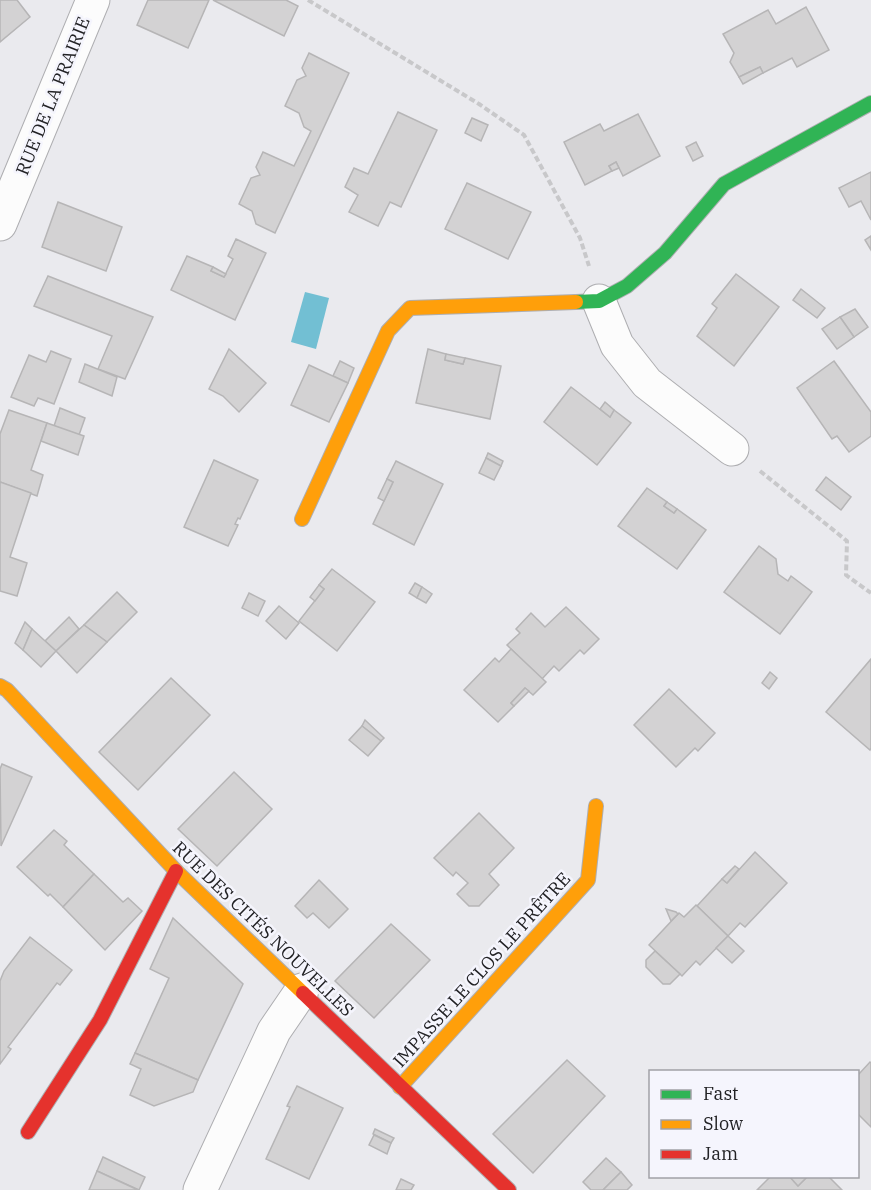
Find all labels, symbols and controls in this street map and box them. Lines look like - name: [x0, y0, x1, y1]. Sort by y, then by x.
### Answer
- street label: RUE DE LA PRAIRIE: [10, 13, 95, 178]
- street label: RUE DES CITÉS NOUVELLES: [168, 836, 359, 1021]
- street label: IMPASSE LE CLOS LE PRÊTRE: [388, 867, 575, 1072]
- legend: [649, 1070, 859, 1178]
- text: Fast: [703, 1082, 738, 1105]
- text: Slow: [703, 1112, 743, 1135]
- text: Jam: [703, 1142, 738, 1165]

